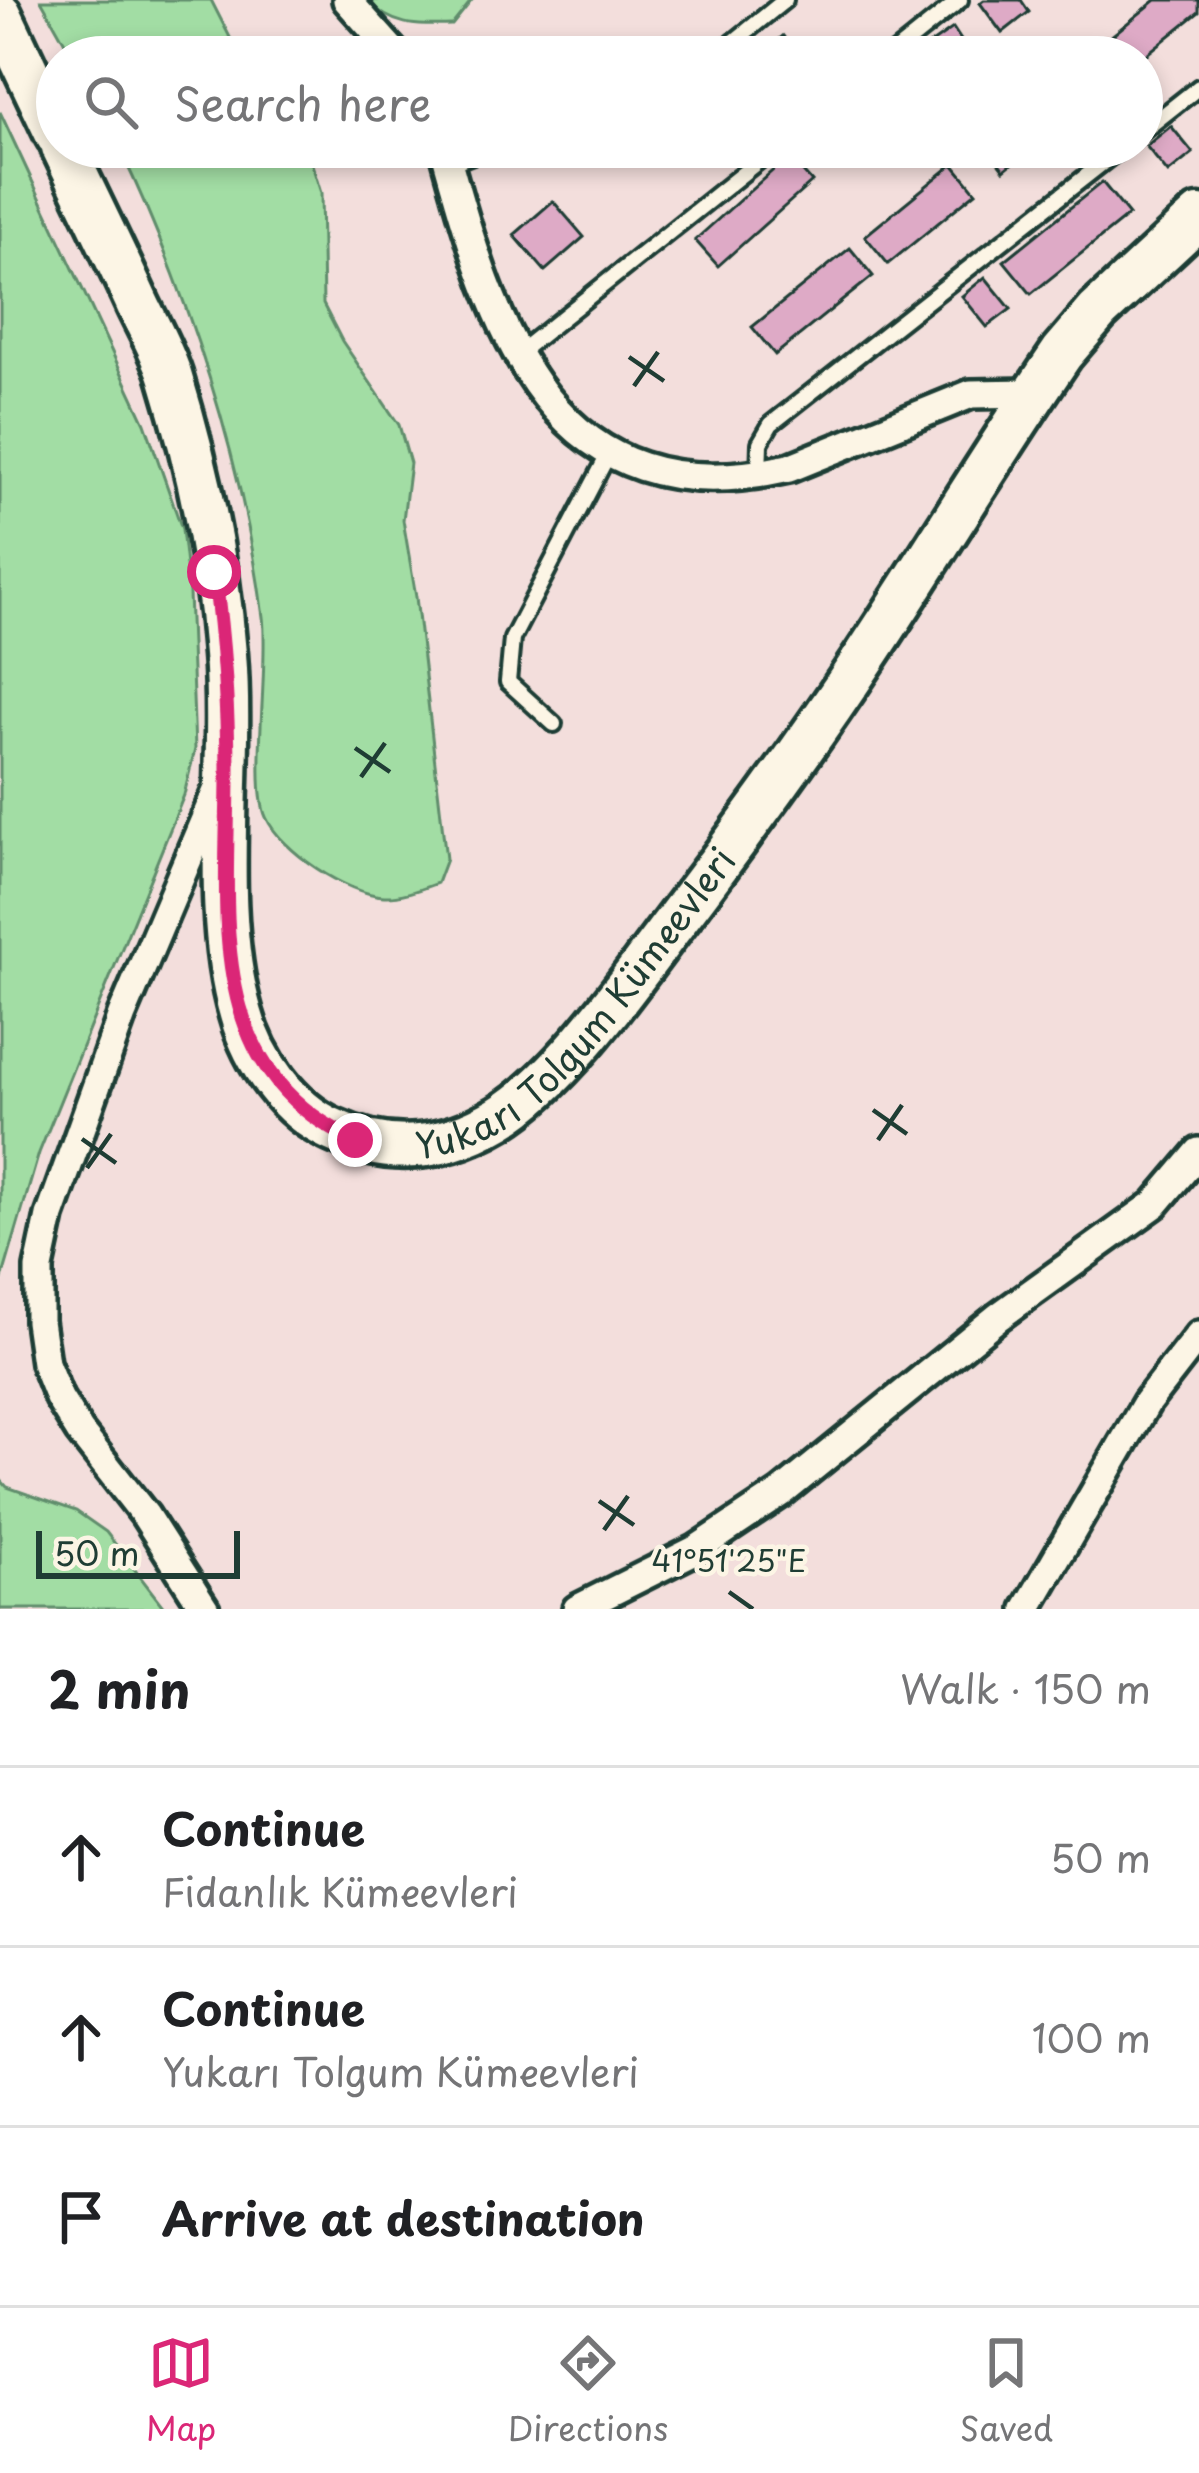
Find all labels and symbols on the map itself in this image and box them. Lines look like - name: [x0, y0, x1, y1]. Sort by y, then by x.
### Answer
- route start: [187, 545, 241, 599]
- street label: Yukarı Tolgum Kümeevleri: [412, 835, 747, 1171]
- route end: [328, 1113, 382, 1167]
- scale bar: [36, 1525, 240, 1578]
- text: 41°51'25"E: [652, 1537, 806, 1582]

